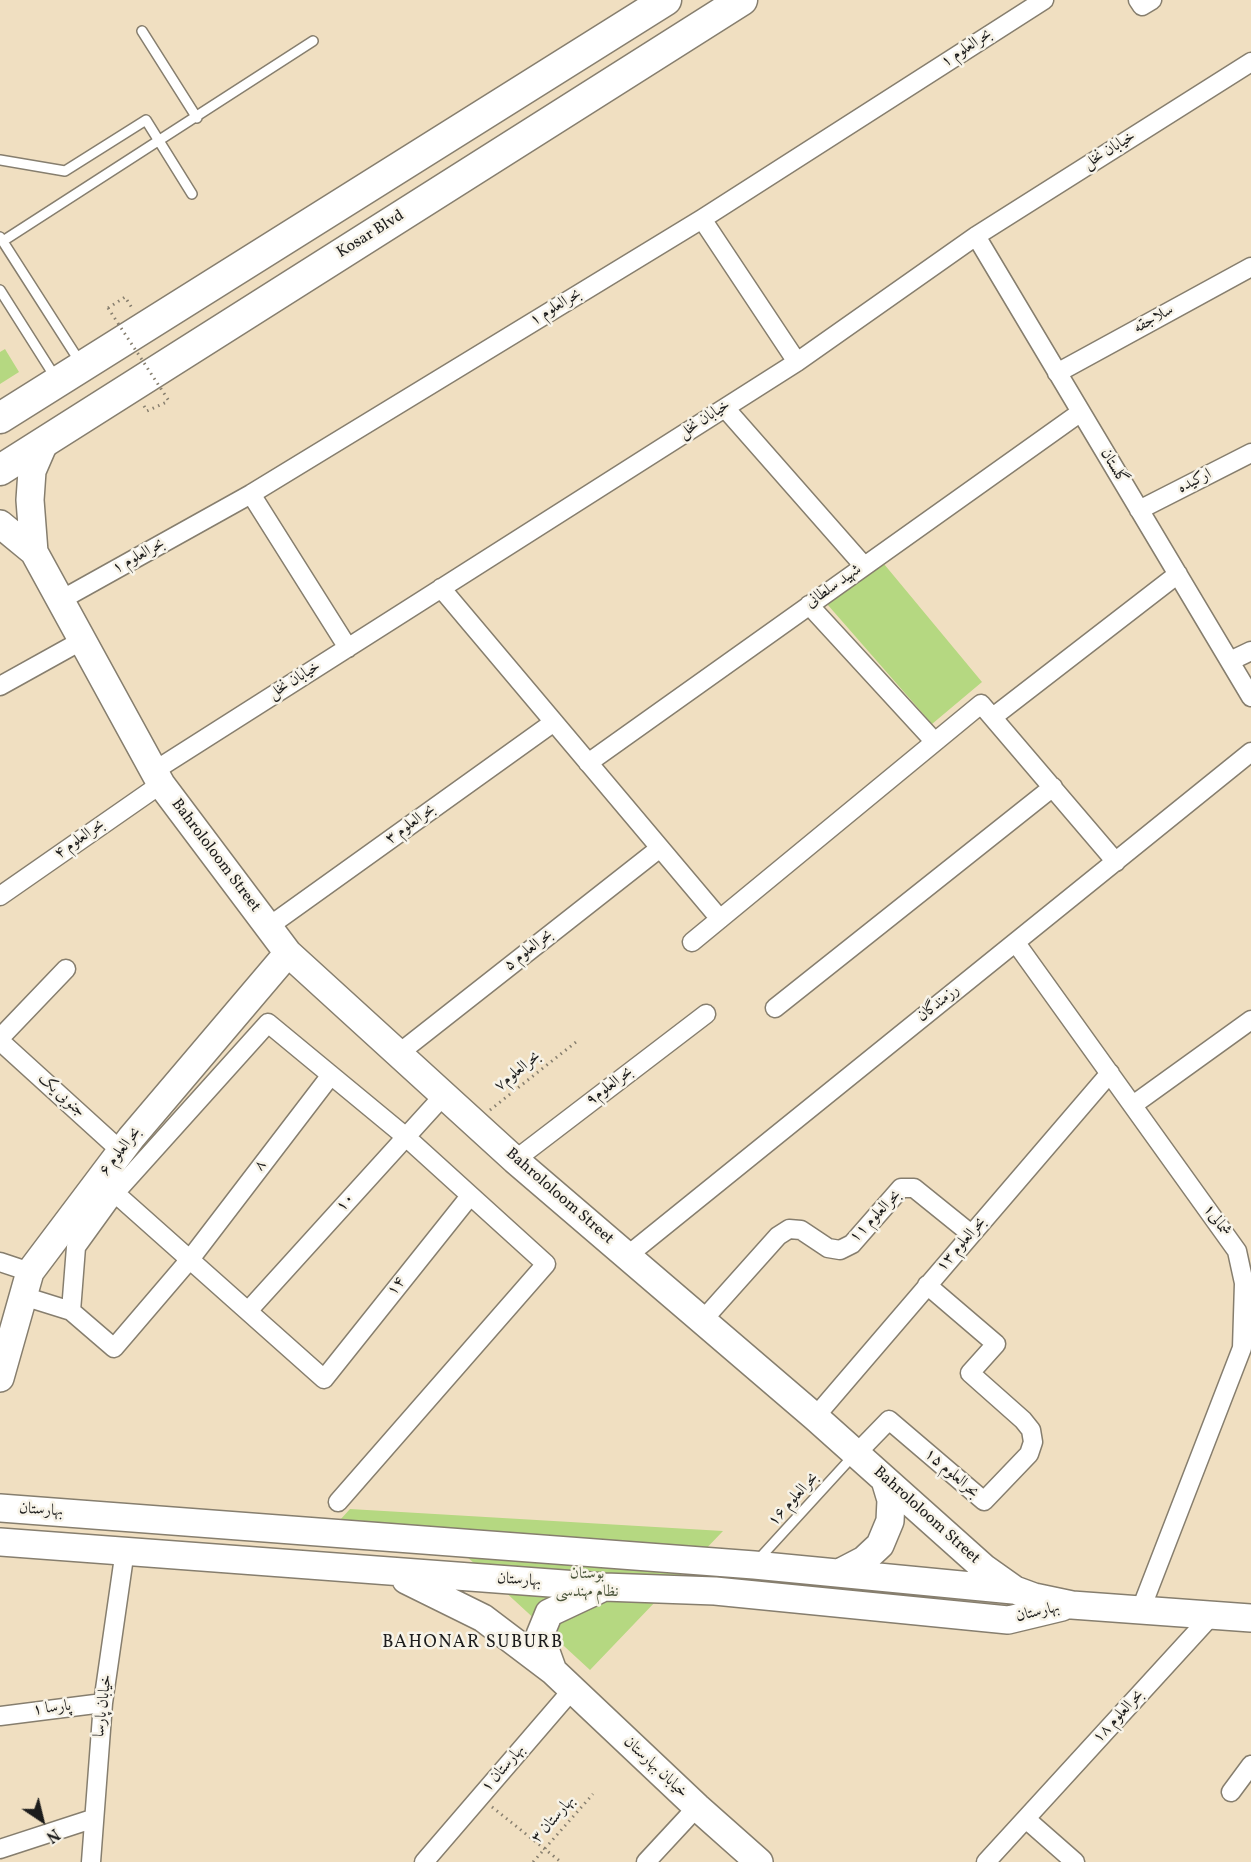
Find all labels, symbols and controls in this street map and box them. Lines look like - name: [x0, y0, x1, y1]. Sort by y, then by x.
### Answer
- street label: بحرالعلوم ۱: [938, 25, 996, 73]
- street label: خیابان نخل: [1080, 128, 1140, 174]
- street label: Kosar Blvd: [334, 207, 408, 263]
- street label: بحرالعلوم ۱: [527, 285, 585, 331]
- street label: سلاجقه: [1131, 301, 1177, 339]
- street label: خیابان نخل: [676, 396, 734, 444]
- street label: گلستان: [1095, 446, 1131, 488]
- street label: ارکیده: [1175, 465, 1215, 499]
- street label: بحرالعلوم ۱: [109, 535, 169, 579]
- street label: شهید سلطانی: [802, 561, 866, 613]
- street label: خیابان نخل: [265, 658, 325, 704]
- street label: Bahrololoom Street: [166, 796, 264, 916]
- street label: بحرالعلوم ۳: [382, 801, 440, 849]
- street label: بحرالعلوم ۴: [51, 816, 109, 864]
- street label: بحرالعلوم ۵: [501, 926, 557, 976]
- street label: رزمندگان: [914, 981, 964, 1027]
- street label: بحرالعلوم۷: [491, 1048, 545, 1096]
- street label: بحرالعلوم۹: [583, 1063, 637, 1111]
- street label: جنوبی یک: [33, 1070, 89, 1122]
- street label: بحرالعلوم ۶: [96, 1124, 146, 1180]
- street label: Bahrololoom Street: [501, 1145, 617, 1249]
- street label: ۸: [251, 1156, 271, 1176]
- street label: بحرالعلوم ۱۱: [846, 1187, 906, 1247]
- street label: ۱۰: [333, 1190, 359, 1216]
- street label: شمالی۱: [1198, 1201, 1234, 1241]
- street label: بحرالعلوم ۱۳: [933, 1214, 991, 1276]
- street label: ۱۴: [384, 1274, 410, 1300]
- street label: بحرالعلوم ۱۵: [920, 1445, 982, 1503]
- street label: Bahrololoom Street: [869, 1463, 983, 1569]
- street label: بحرالعلوم ۱۶: [765, 1469, 823, 1531]
- street label: بهارستان: [18, 1500, 64, 1522]
- park label: بوستان نظام مهندسی: [555, 1565, 619, 1603]
- street label: بهارستان: [496, 1570, 542, 1592]
- street label: بهارستان: [1014, 1599, 1062, 1627]
- district label: BAHONAR SUBURB: [382, 1633, 564, 1655]
- street label: خیابان پارسا: [91, 1674, 117, 1738]
- street label: بحرالعلوم ۱۸: [1089, 1686, 1149, 1748]
- street label: پارسا ۱: [32, 1697, 72, 1721]
- street label: خیابان بهارستان: [619, 1733, 691, 1803]
- street label: بهارستان ۱: [478, 1741, 530, 1797]
- north arrow: [12, 1790, 72, 1850]
- street label: بهارستان ۳: [528, 1792, 580, 1848]
- text: N: [41, 1822, 63, 1847]

